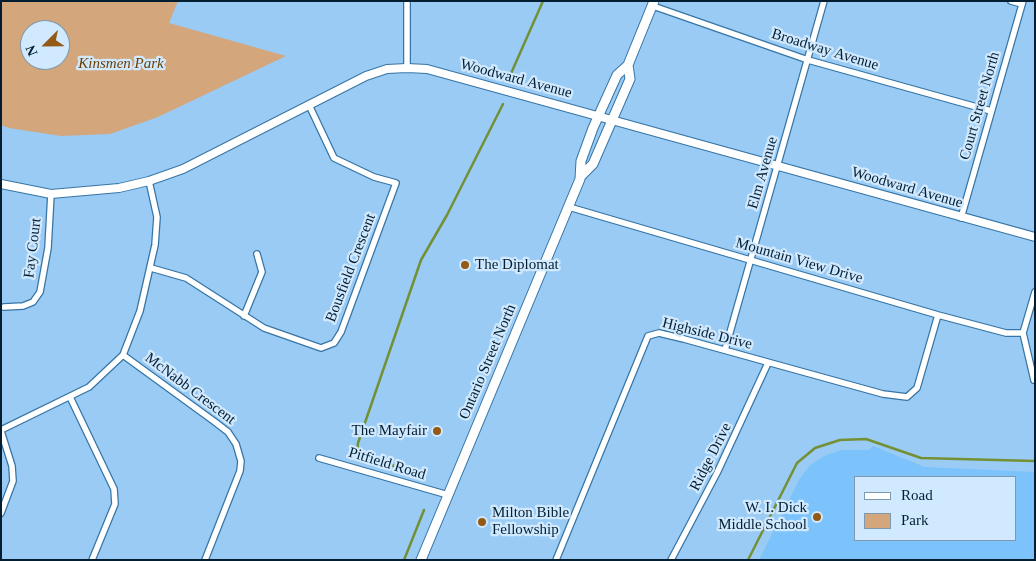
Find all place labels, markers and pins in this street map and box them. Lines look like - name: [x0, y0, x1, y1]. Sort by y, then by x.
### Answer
- place label: The Diplomat: [475, 256, 559, 274]
- marker: The Diplomat: [459, 259, 471, 271]
- place label: The Mayfair: [352, 422, 427, 440]
- marker: The Mayfair: [431, 425, 443, 437]
- place label: W. I. Dick Middle School: [718, 499, 807, 534]
- place label: Milton Bible Fellowship: [492, 504, 569, 539]
- marker: W. I. Dick Middle School: [811, 511, 823, 523]
- marker: Milton Bible Fellowship: [476, 516, 488, 528]

